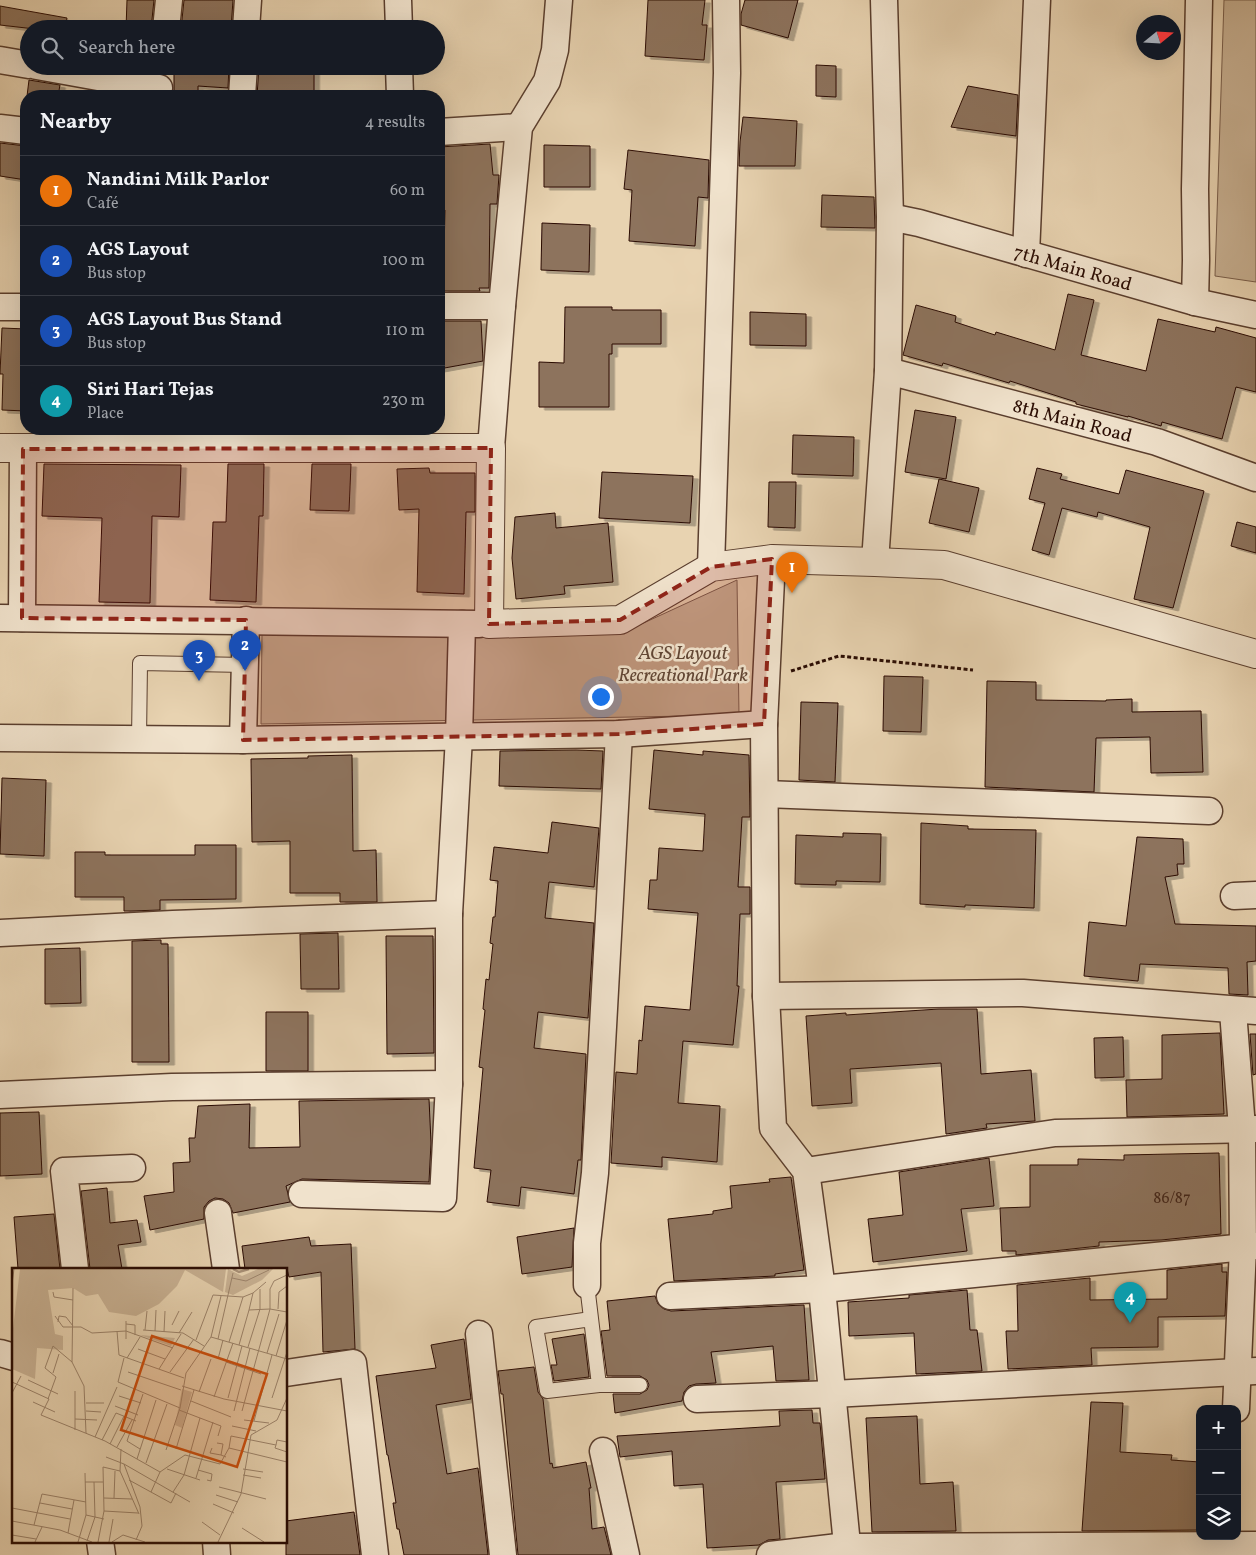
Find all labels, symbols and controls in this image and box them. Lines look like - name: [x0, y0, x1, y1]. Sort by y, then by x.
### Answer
- north arrow: [1136, 15, 1181, 60]
- search box: [20, 20, 445, 75]
- icon: search: [38, 34, 66, 62]
- text: Search here: [78, 35, 175, 61]
- text: Nearby: [40, 108, 111, 137]
- text: 4 results: [365, 112, 425, 134]
- text: Nandini Milk Parlor: [87, 167, 269, 193]
- text: 1: [53, 180, 59, 202]
- text: 60 m: [390, 180, 425, 202]
- text: Café: [87, 193, 118, 215]
- text: AGS Layout: [87, 237, 189, 263]
- street label: 7th Main Road: [1010, 240, 1135, 298]
- text: 2: [52, 250, 60, 272]
- text: 100 m: [382, 250, 425, 272]
- text: Bus stop: [87, 263, 146, 285]
- text: AGS Layout Bus Stand: [87, 307, 282, 333]
- text: 3: [52, 320, 60, 342]
- text: 110 m: [386, 320, 425, 342]
- text: Bus stop: [87, 333, 146, 355]
- text: Siri Hari Tejas: [87, 377, 214, 403]
- text: 4: [51, 390, 61, 412]
- text: 230 m: [382, 390, 425, 412]
- street label: 8th Main Road: [1010, 393, 1135, 450]
- text: Place: [87, 403, 124, 425]
- pin: 1: [776, 552, 808, 593]
- pin: 2: [229, 630, 261, 671]
- pin: 3: [183, 640, 215, 681]
- park label: AGS Layout Recreational Park: [618, 641, 748, 689]
- your location: [588, 684, 614, 710]
- house number: 86/87: [1153, 1188, 1191, 1210]
- inset map: [12, 1268, 288, 1542]
- pin: 4: [1114, 1282, 1146, 1323]
- map controls: [1196, 1405, 1241, 1540]
- button: +: [1196, 1405, 1241, 1450]
- button: −: [1196, 1450, 1241, 1495]
- button: layers: [1196, 1495, 1241, 1540]

